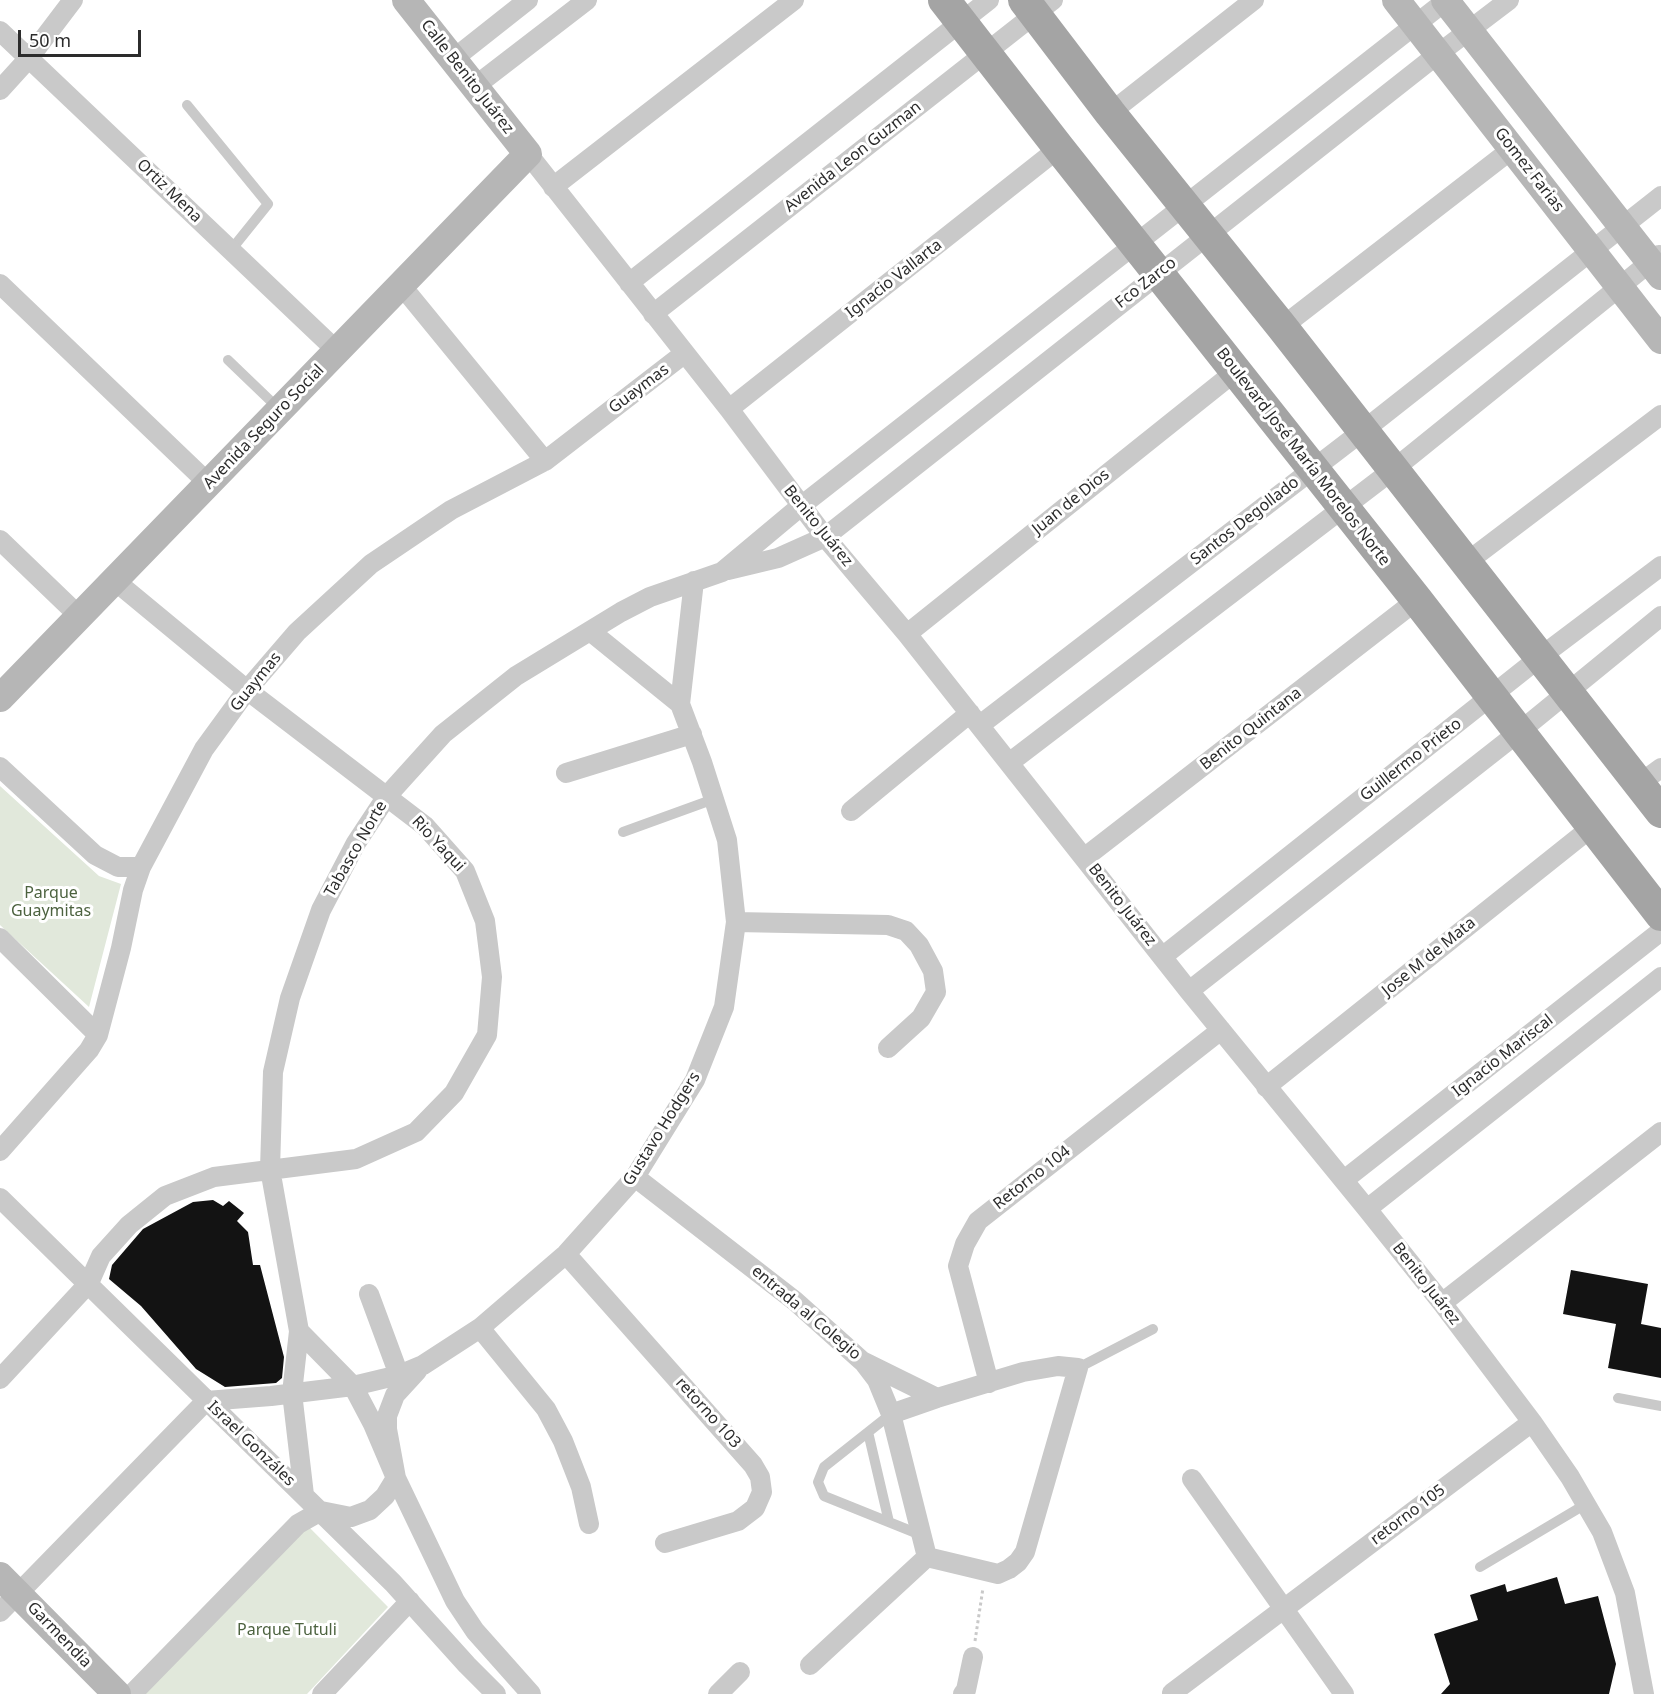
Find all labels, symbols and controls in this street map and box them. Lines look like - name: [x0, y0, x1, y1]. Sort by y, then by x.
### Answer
- street label: Calle Benito Juárez: [416, 16, 518, 138]
- scale bar: [21, 18, 144, 56]
- text: 50 m: [29, 28, 71, 52]
- street label: Avenida Leon Guzman: [781, 98, 925, 216]
- street label: Gomez Farias: [1490, 124, 1568, 216]
- street label: Ortiz Mena: [132, 155, 206, 227]
- street label: Ignacio Vallarta: [842, 236, 946, 322]
- street label: Fco Zarco: [1112, 253, 1180, 313]
- street label: Boulevard José María Morelos Norte: [1212, 344, 1394, 570]
- street label: Guaymas: [605, 360, 673, 418]
- street label: Avenida Seguro Social: [200, 361, 328, 493]
- street label: Juan de Dios: [1029, 465, 1113, 539]
- street label: Santos Degollado: [1187, 473, 1303, 569]
- street label: Benito Juárez: [779, 482, 857, 570]
- street label: Guaymas: [226, 649, 286, 715]
- street label: Benito Quintana: [1197, 684, 1305, 774]
- street label: Guillermo Prieto: [1357, 714, 1465, 806]
- street label: Tabasco Norte: [321, 798, 391, 900]
- street label: Rio Yaqui: [407, 812, 469, 876]
- street label: Benito Juárez: [1084, 860, 1160, 950]
- park label: Parque Guaymitas: [11, 883, 91, 921]
- street label: Jose M de Mata: [1378, 913, 1480, 1001]
- street label: Ignacio Mariscal: [1449, 1011, 1557, 1101]
- street label: Gustavo Hodgers: [619, 1069, 705, 1189]
- street label: Retorno 104: [990, 1142, 1074, 1214]
- street label: Benito Juárez: [1388, 1239, 1464, 1329]
- street label: entrada al Colegio: [747, 1262, 865, 1364]
- street label: retorno 103: [671, 1374, 745, 1452]
- street label: Israel Gonzáles: [203, 1397, 299, 1491]
- street label: retorno 105: [1367, 1481, 1449, 1549]
- street label: Garmendia: [23, 1598, 95, 1672]
- park label: Parque Tutuli: [237, 1620, 337, 1640]

